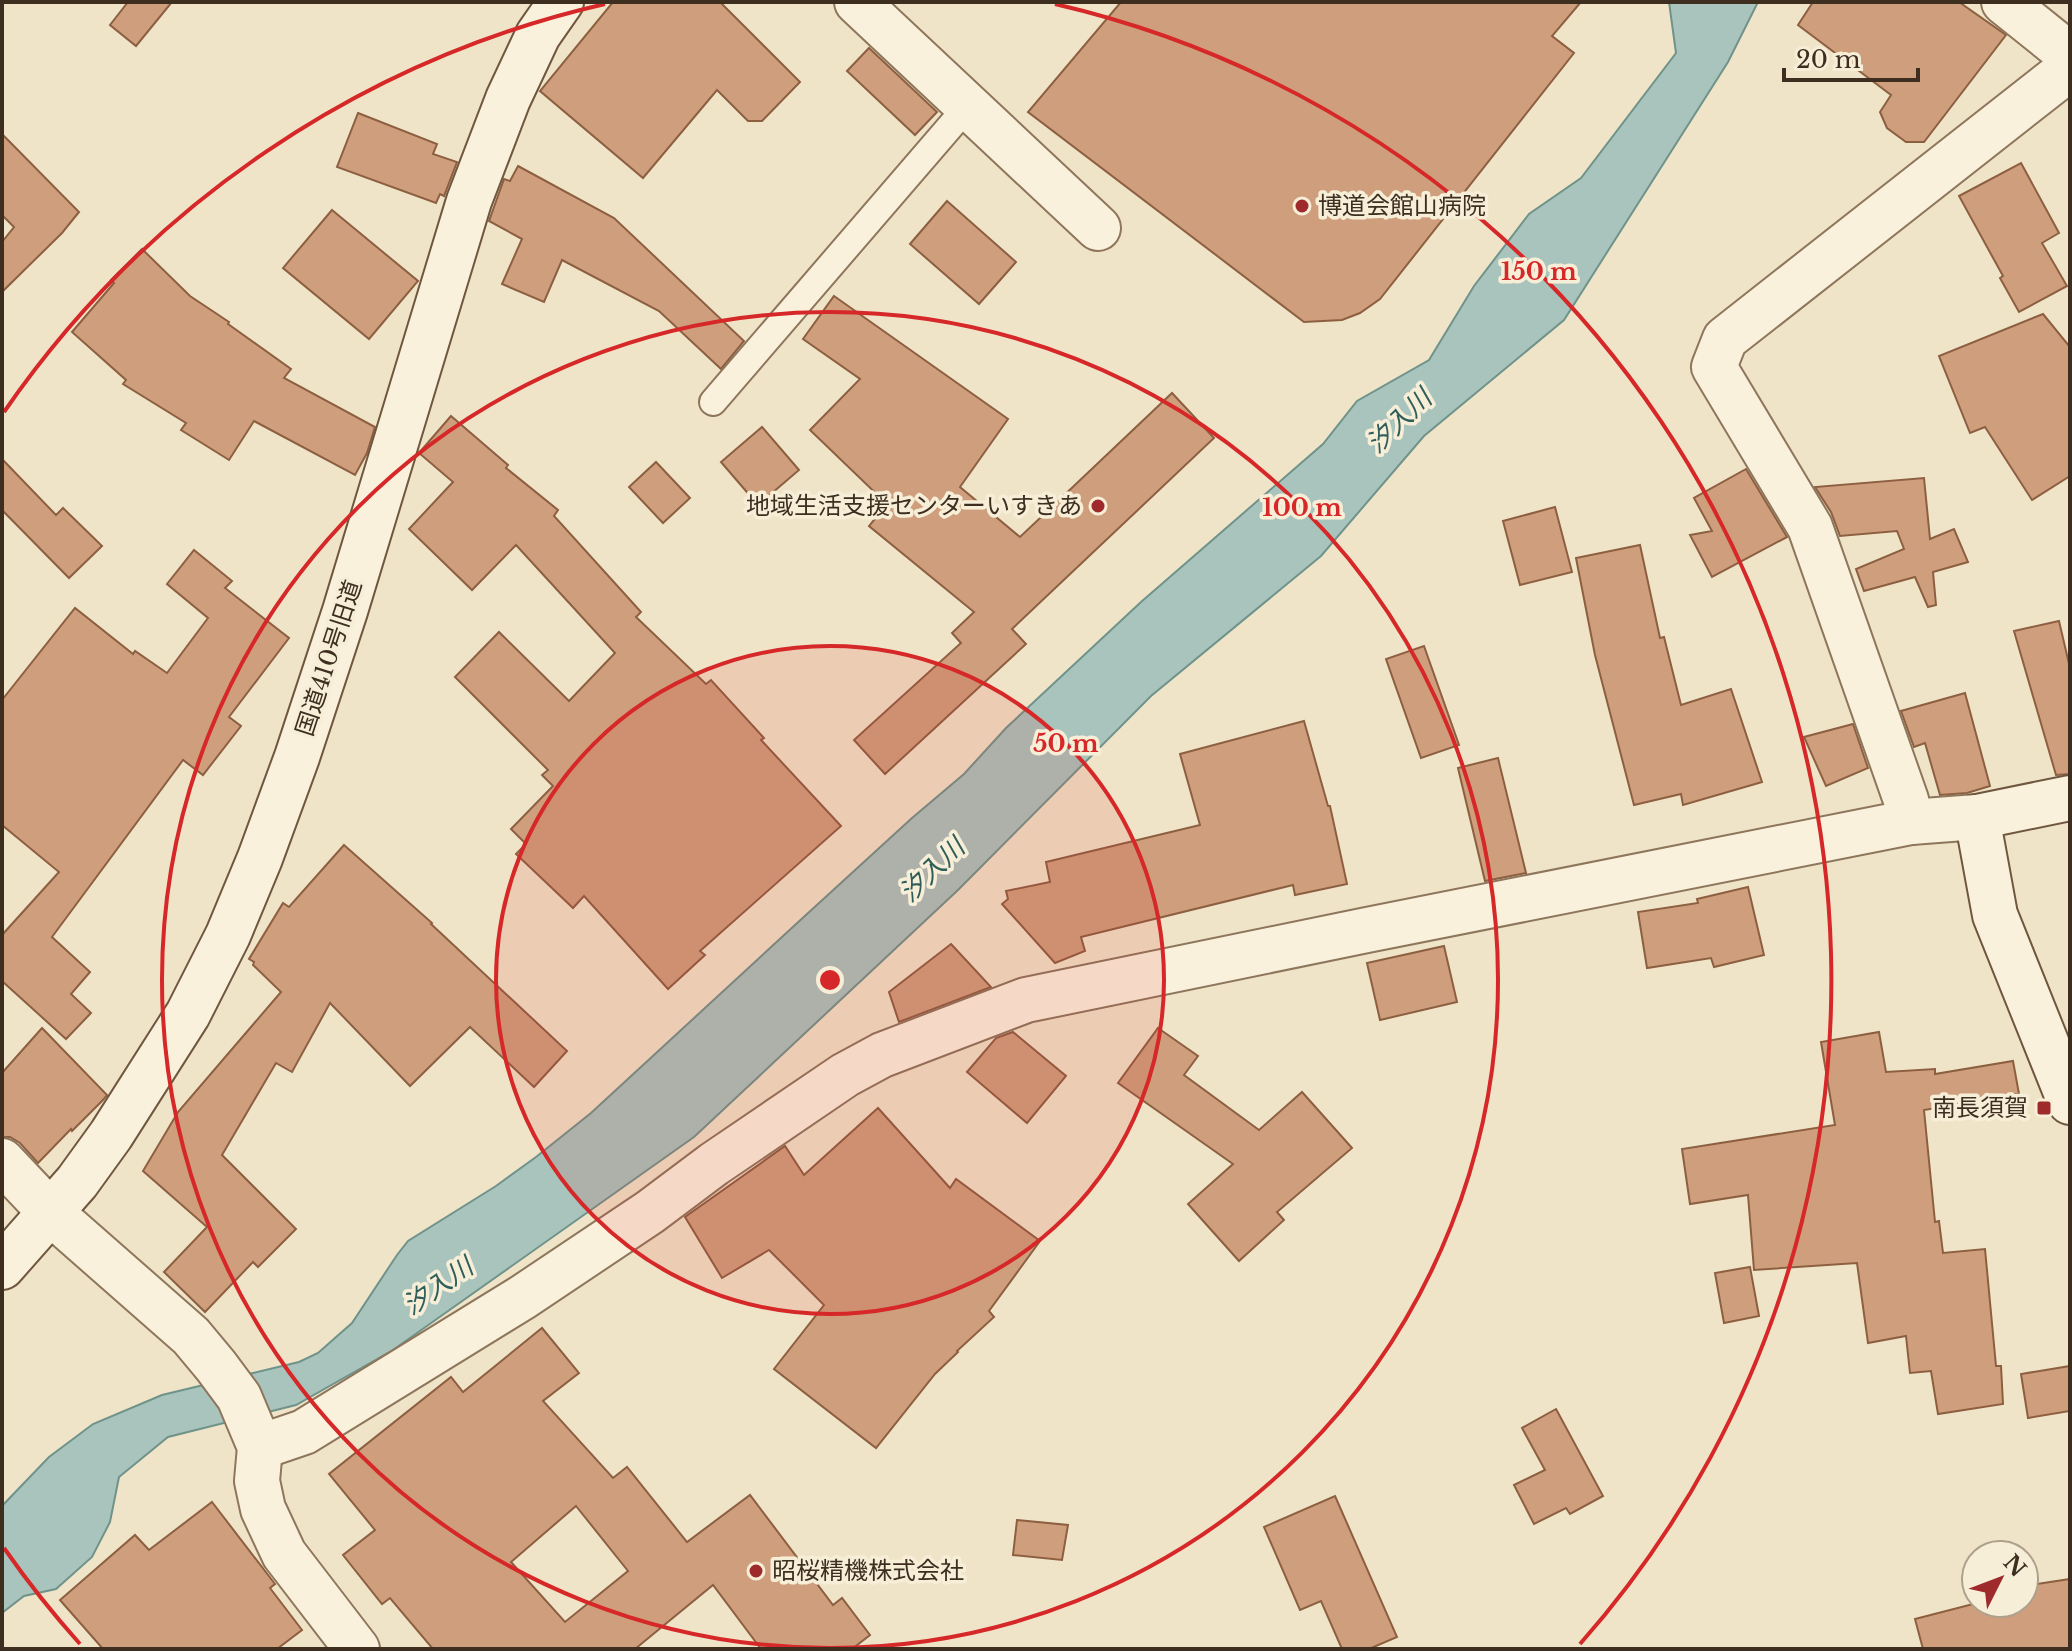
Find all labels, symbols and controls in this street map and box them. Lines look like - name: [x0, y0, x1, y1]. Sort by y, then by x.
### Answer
- scale bar: [1784, 32, 1918, 82]
- text: 20 m: [1796, 45, 1861, 74]
- place label: 博道会館山病院: [1318, 191, 1486, 220]
- marker: 博道会館山病院: [1293, 197, 1311, 215]
- text: 150 m: [1501, 257, 1577, 286]
- water label: 汐入川: [1360, 380, 1440, 460]
- place label: 地域生活支援センターいすきあ: [746, 491, 1082, 520]
- text: 100 m: [1262, 493, 1342, 522]
- marker: 地域生活支援センターいすきあ: [1089, 497, 1107, 515]
- street label: 国道410号旧道: [290, 576, 367, 739]
- text: 50 m: [1033, 729, 1099, 758]
- water label: 汐入川: [893, 829, 973, 909]
- centre of rings: [816, 966, 844, 994]
- place label: 南長須賀: [1932, 1093, 2028, 1122]
- marker: 南長須賀: [2035, 1099, 2053, 1117]
- water label: 汐入川: [397, 1249, 482, 1321]
- north arrow: [1960, 1539, 2040, 1619]
- text: N: [1998, 1549, 2032, 1583]
- place label: 昭桜精機株式会社: [772, 1556, 964, 1585]
- marker: 昭桜精機株式会社: [747, 1562, 765, 1580]

